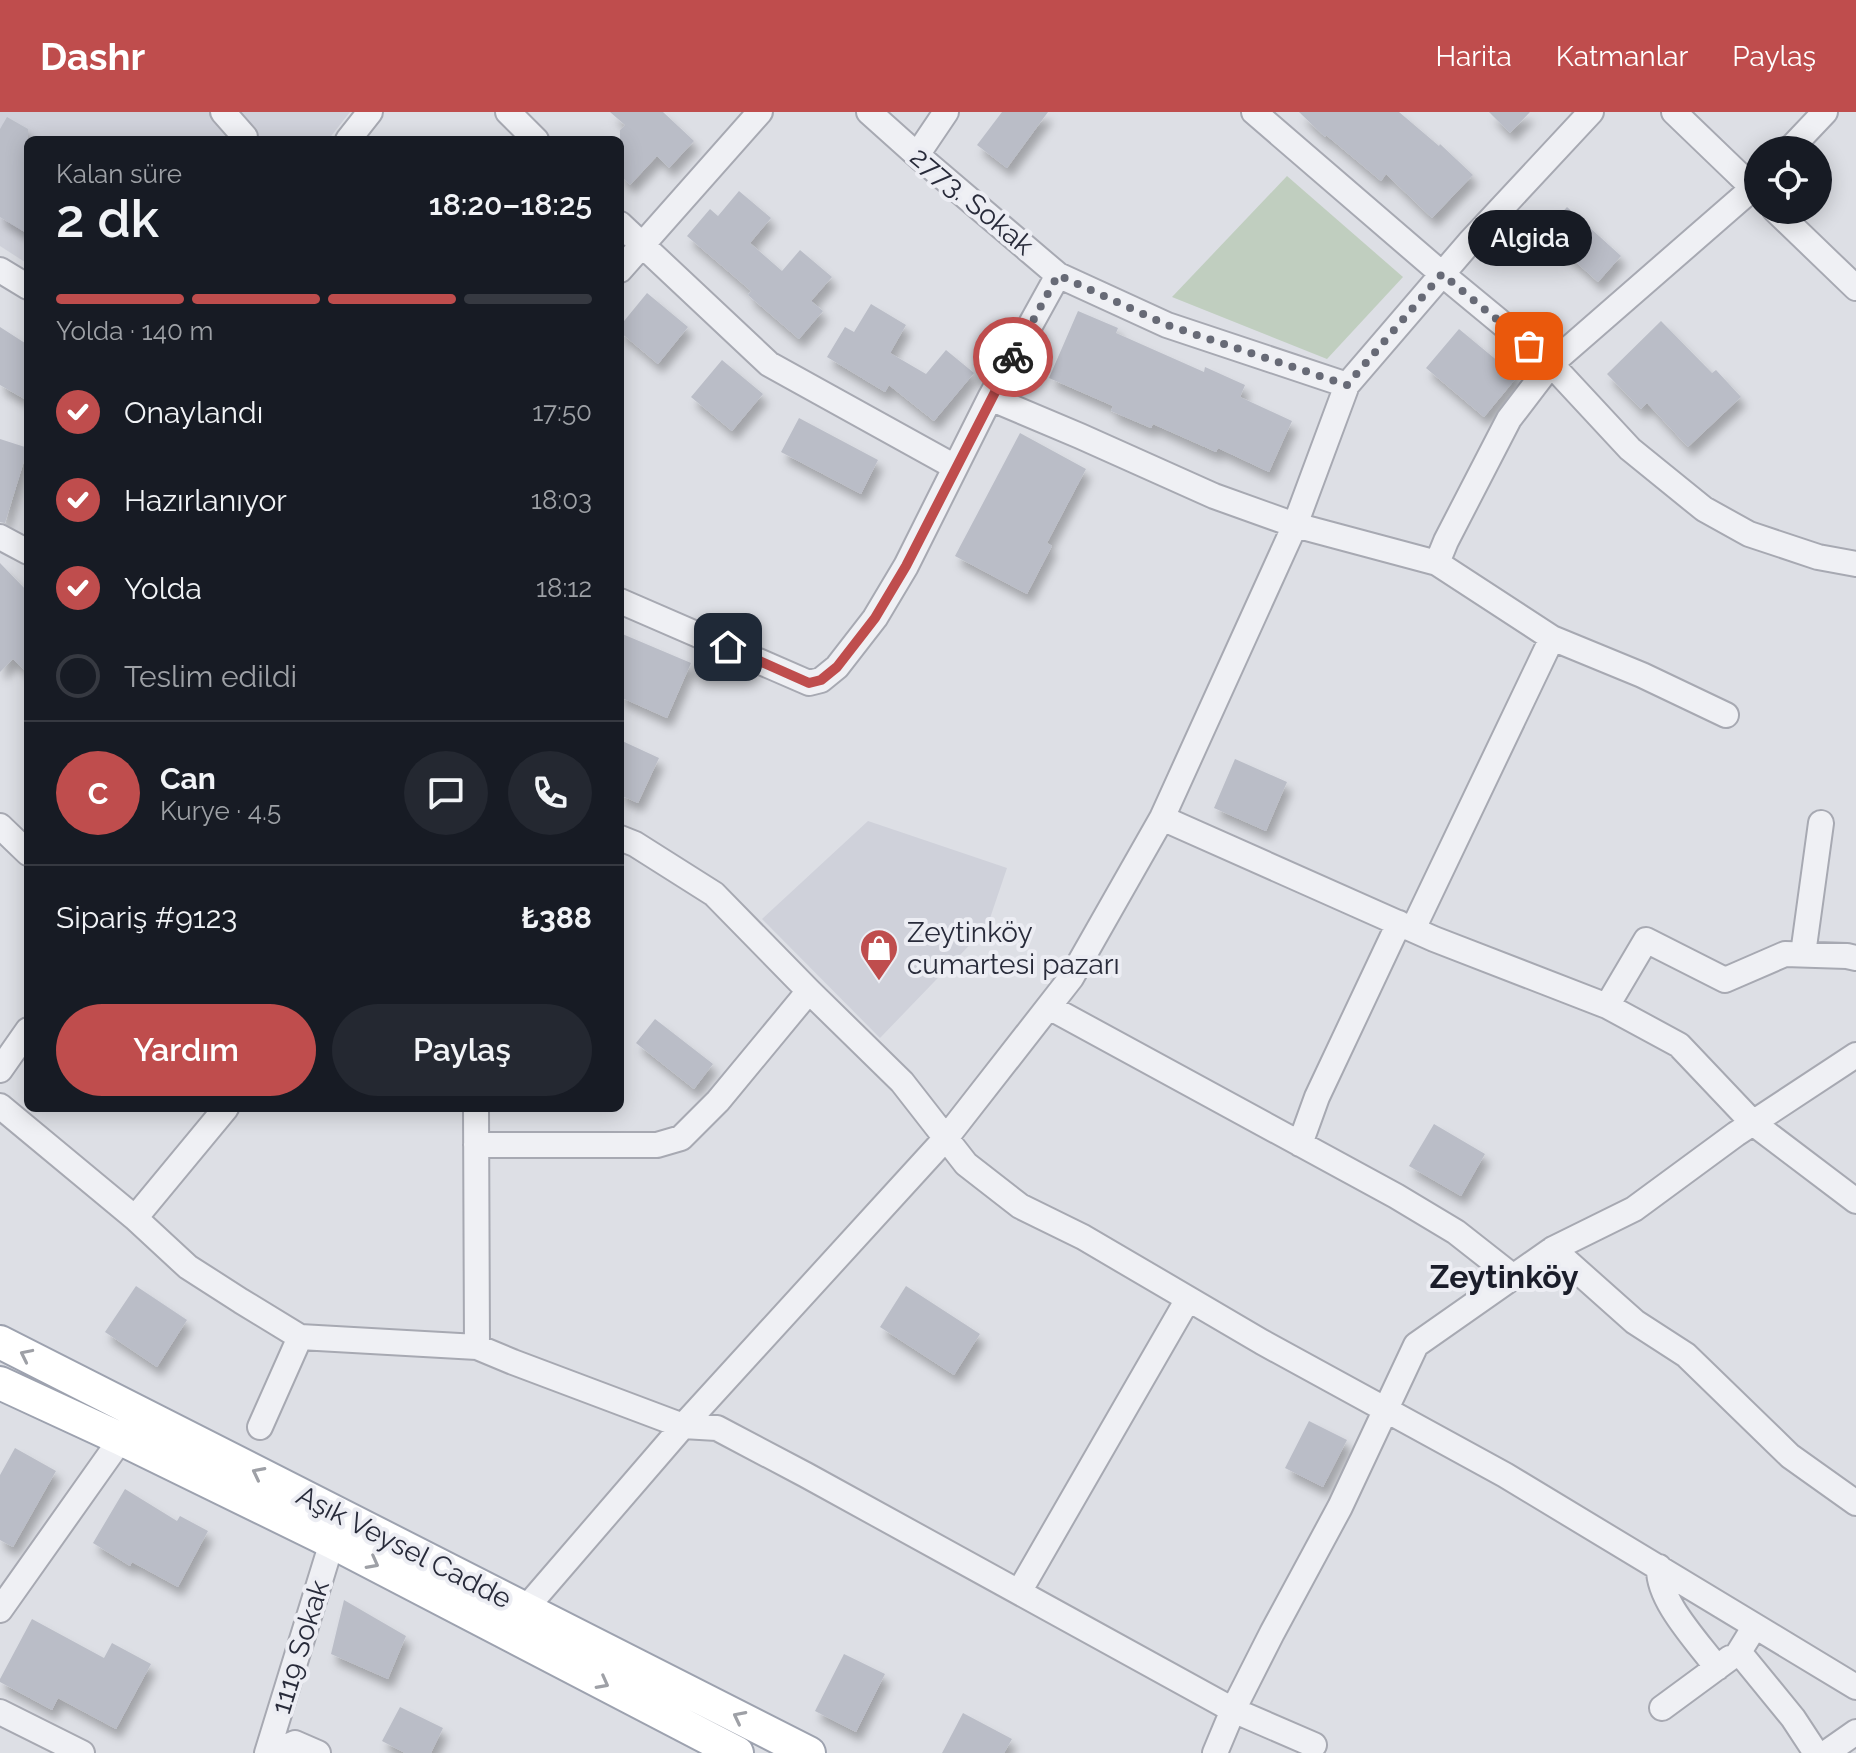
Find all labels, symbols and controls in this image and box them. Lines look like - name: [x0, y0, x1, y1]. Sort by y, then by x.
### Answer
- text: Dashr: [40, 34, 145, 79]
- text: Harita: [1435, 40, 1512, 73]
- text: Katmanlar: [1556, 40, 1688, 73]
- text: Paylaş: [1732, 40, 1816, 73]
- map controls: [1744, 136, 1832, 224]
- button: locate: [1744, 136, 1832, 224]
- street label: 2773. Sokak: [904, 140, 1040, 262]
- text: Kalan süre: [56, 159, 182, 189]
- text: 18:20–18:25: [429, 187, 592, 222]
- text: 2 dk: [56, 188, 159, 249]
- callout: Algida: [1467, 210, 1591, 266]
- text: Algida: [1490, 223, 1570, 253]
- pin: [1495, 312, 1563, 380]
- text: Yolda · 140 m: [56, 316, 213, 346]
- courier: [973, 317, 1053, 397]
- icon: bag: [1507, 324, 1551, 368]
- icon: bike: [991, 335, 1035, 379]
- icon: check: [56, 390, 100, 434]
- text: Onaylandı: [124, 395, 263, 430]
- text: 17:50: [532, 397, 592, 427]
- icon: check: [56, 478, 100, 522]
- text: Hazırlanıyor: [124, 483, 287, 518]
- text: 18:03: [531, 485, 592, 515]
- icon: check: [56, 566, 100, 610]
- text: Yolda: [124, 571, 202, 606]
- text: 18:12: [536, 573, 592, 603]
- pin: [694, 613, 762, 681]
- icon: home: [706, 625, 750, 669]
- text: Teslim edildi: [124, 659, 297, 694]
- button: chat: [404, 751, 488, 835]
- button: phone: [508, 751, 592, 835]
- text: Can: [160, 761, 216, 796]
- text: C: [88, 776, 108, 811]
- text: Kurye · 4.5: [160, 796, 281, 826]
- text: Sipariş #9123: [56, 900, 237, 935]
- text: ₺388: [521, 900, 592, 935]
- place label: Zeytinköy cumartesi pazarı: [907, 916, 1120, 981]
- shop icon: Zeytinköy cumartesi pazarı: [858, 927, 900, 982]
- button: Yardım: [56, 1004, 316, 1096]
- button: Paylaş: [332, 1004, 592, 1096]
- district label: Zeytinköy: [1429, 1258, 1579, 1295]
- one-way arrow: [20, 1349, 34, 1365]
- one-way arrow: [251, 1467, 266, 1483]
- street label: Aşık Veysel Cadde: [291, 1479, 517, 1615]
- one-way arrow: [364, 1554, 379, 1569]
- street label: 1119 Sokak: [264, 1576, 336, 1718]
- one-way arrow: [595, 1674, 610, 1689]
- one-way arrow: [733, 1712, 748, 1727]

